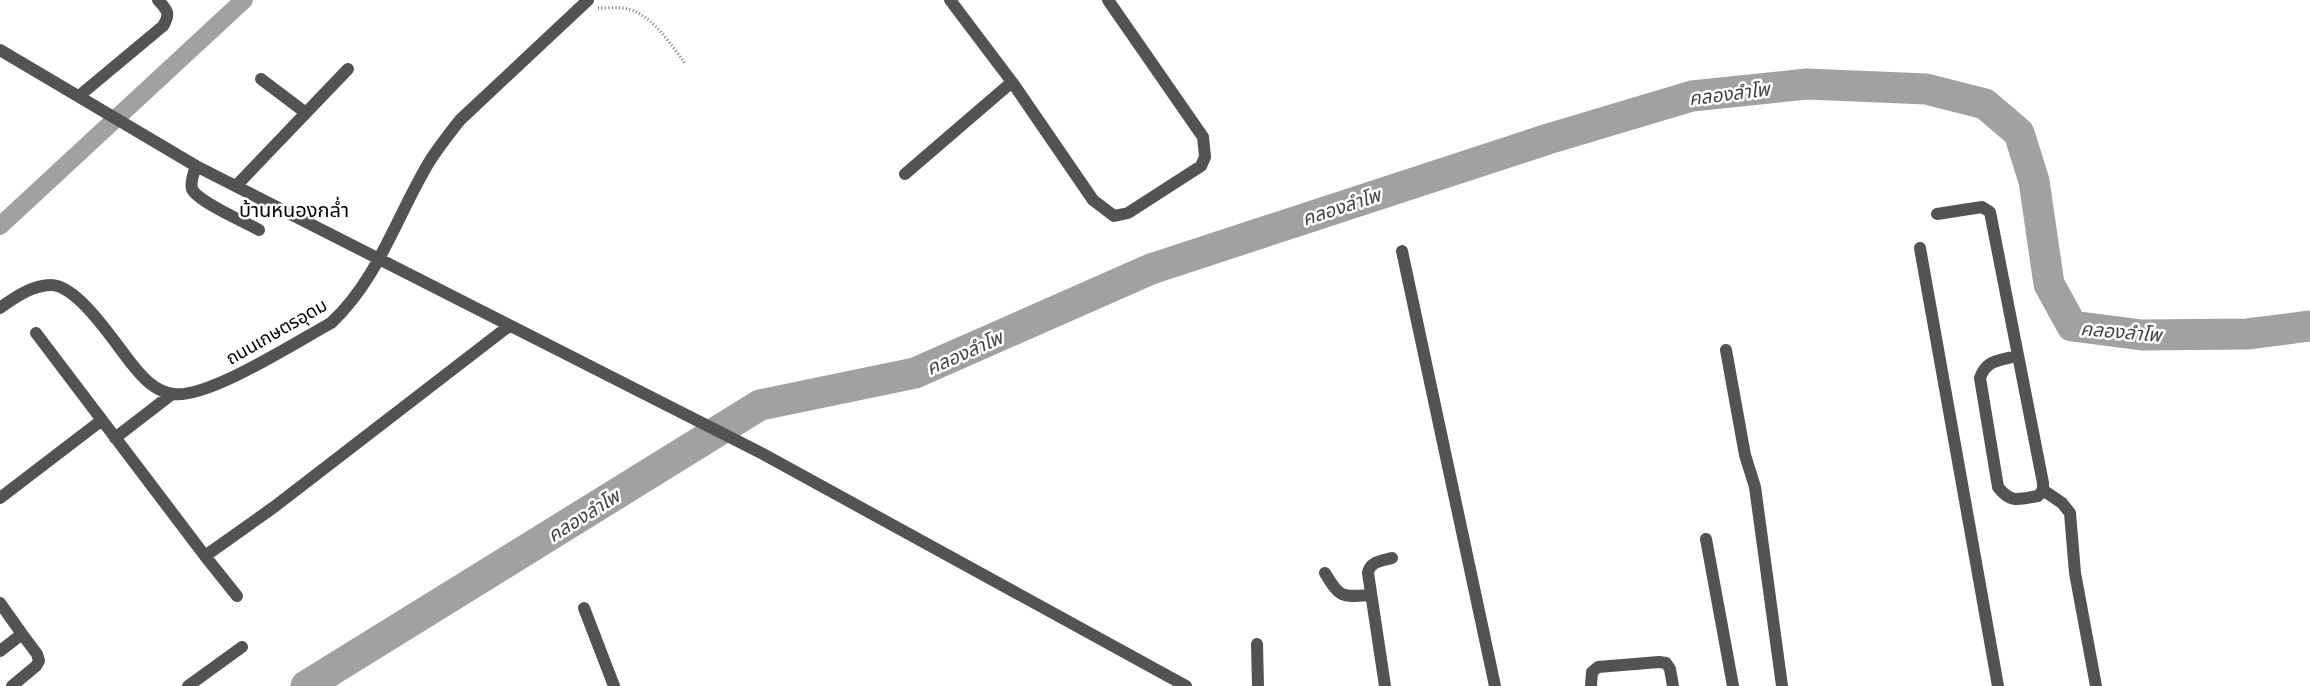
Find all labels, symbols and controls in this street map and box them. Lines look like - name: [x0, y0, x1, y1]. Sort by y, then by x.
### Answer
- water label: คลองลำโพ: [1687, 76, 1773, 109]
- water label: คลองลำโพ: [1299, 182, 1386, 229]
- district label: บ้านหนองกล่ำ: [239, 196, 349, 221]
- street label: ถนนเกษตรอุดม: [221, 293, 331, 370]
- water label: คลองลำโพ: [2080, 316, 2165, 346]
- water label: คลองลำโพ: [922, 324, 1008, 379]
- water label: คลองลำโพ: [543, 482, 626, 546]

